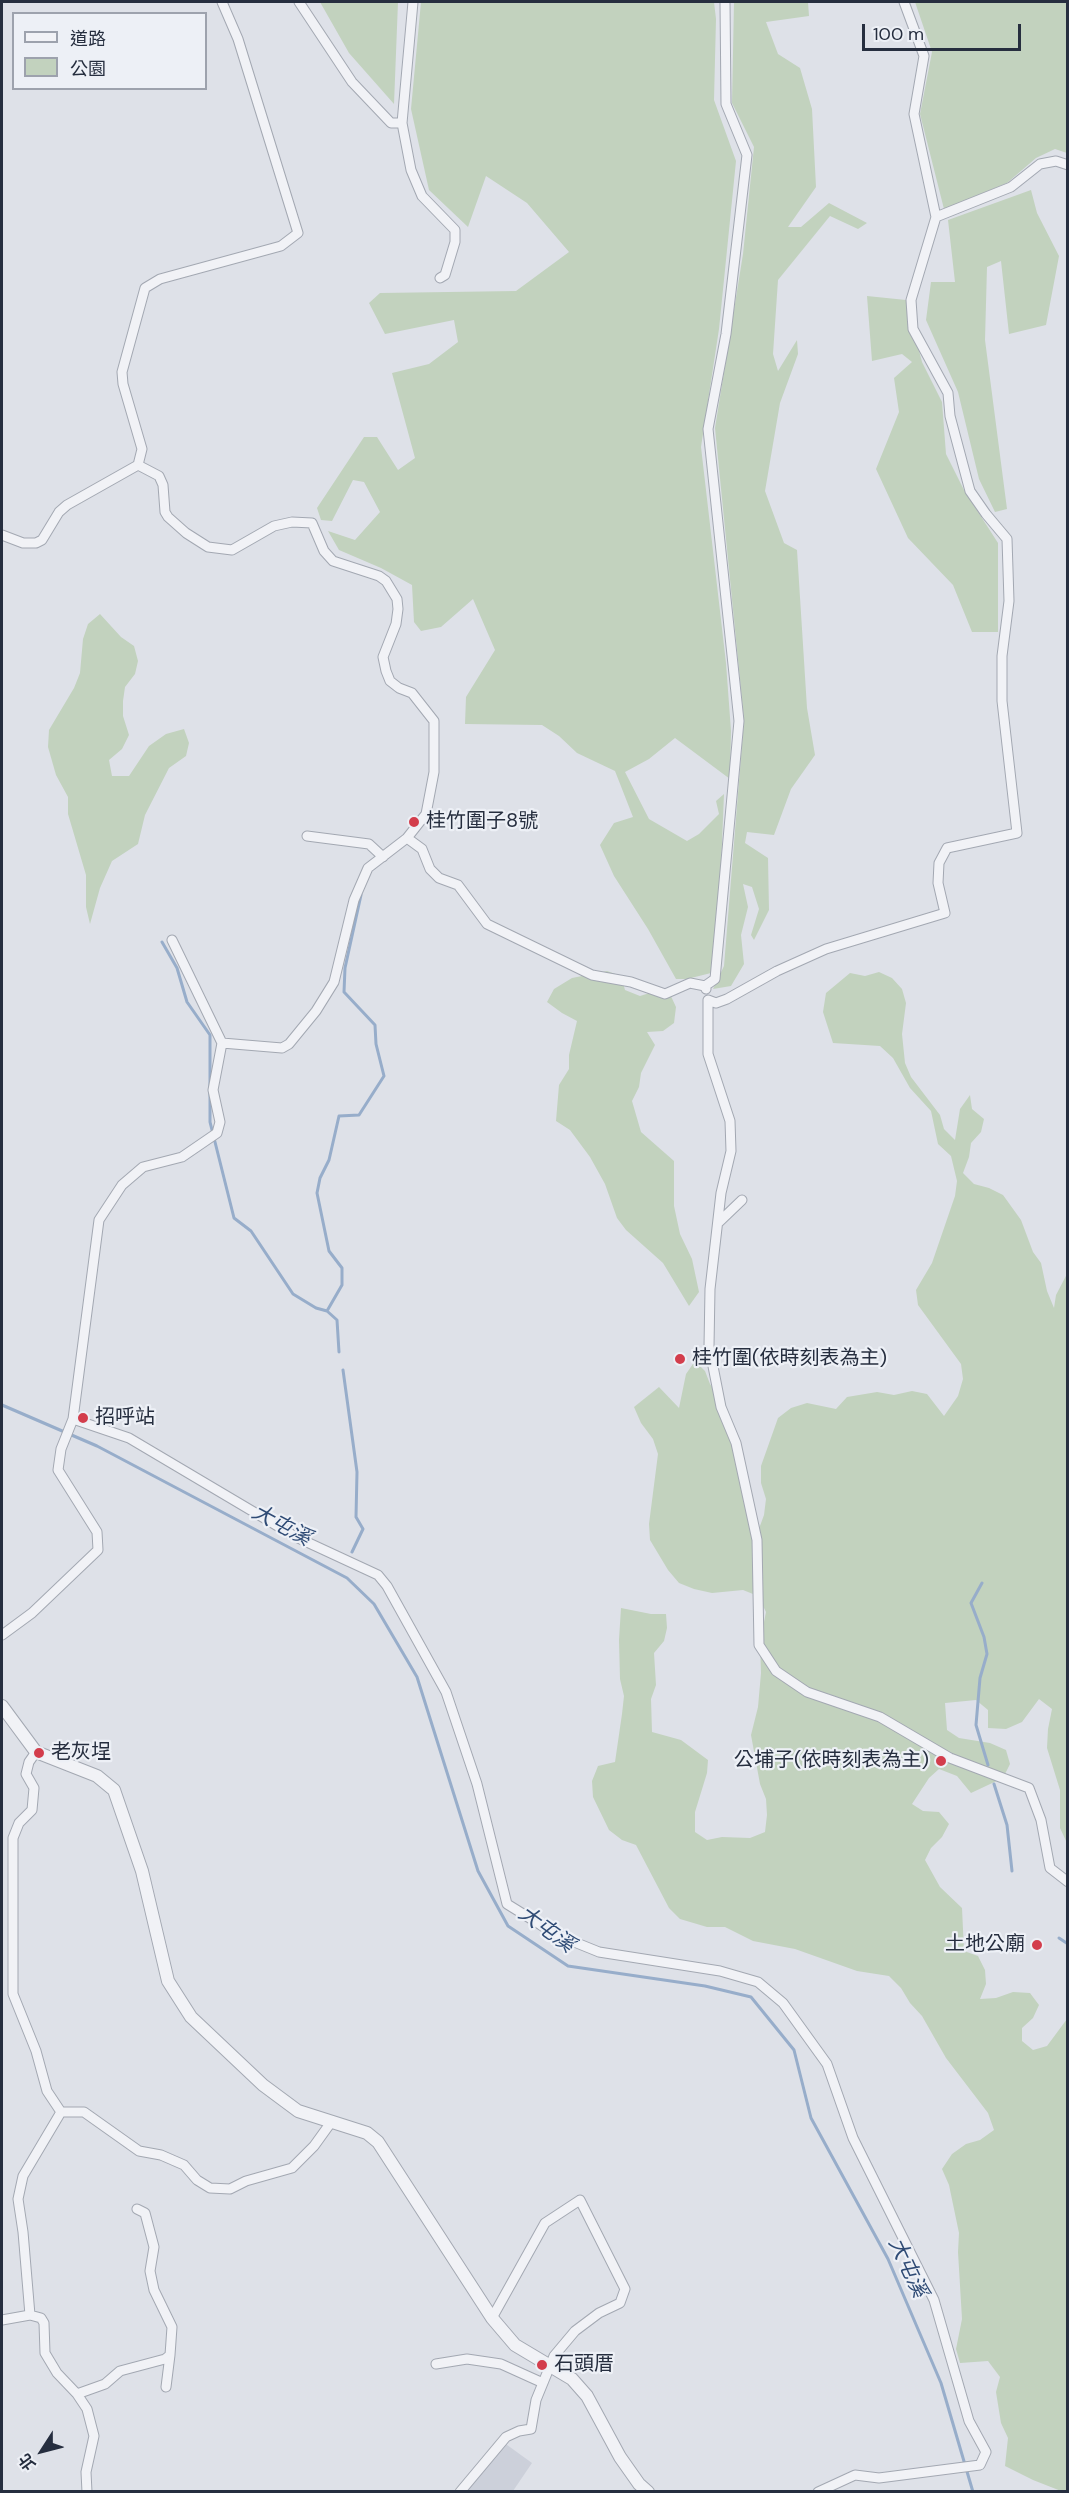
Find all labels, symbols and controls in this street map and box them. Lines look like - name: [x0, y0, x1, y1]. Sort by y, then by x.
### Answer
- legend: [12, 12, 207, 90]
- scale bar: [865, 12, 1024, 50]
- text: 100 m: [873, 22, 924, 46]
- text: 道路: [70, 27, 106, 51]
- text: 公園: [70, 57, 106, 81]
- place label: 桂竹圍子8號: [426, 810, 538, 834]
- marker: 桂竹圍子8號: [407, 815, 421, 829]
- place label: 桂竹圍(依時刻表為主): [692, 1347, 887, 1371]
- marker: 桂竹圍(依時刻表為主): [673, 1352, 687, 1366]
- place label: 招呼站: [95, 1406, 155, 1430]
- marker: 招呼站: [76, 1411, 90, 1425]
- water label: 大屯溪: [247, 1500, 315, 1552]
- place label: 老灰埕: [51, 1741, 111, 1765]
- marker: 老灰埕: [32, 1746, 46, 1760]
- place label: 公埔子(依時刻表為主): [734, 1749, 929, 1773]
- marker: 公埔子(依時刻表為主): [934, 1754, 948, 1768]
- water label: 大屯溪: [513, 1901, 579, 1959]
- place label: 土地公廟: [945, 1933, 1025, 1957]
- marker: 土地公廟: [1030, 1938, 1044, 1952]
- water label: 大屯溪: [882, 2234, 932, 2302]
- place label: 石頭厝: [554, 2353, 614, 2377]
- marker: 石頭厝: [535, 2358, 549, 2372]
- north arrow: [12, 2421, 72, 2481]
- text: 北: [14, 2449, 40, 2475]

